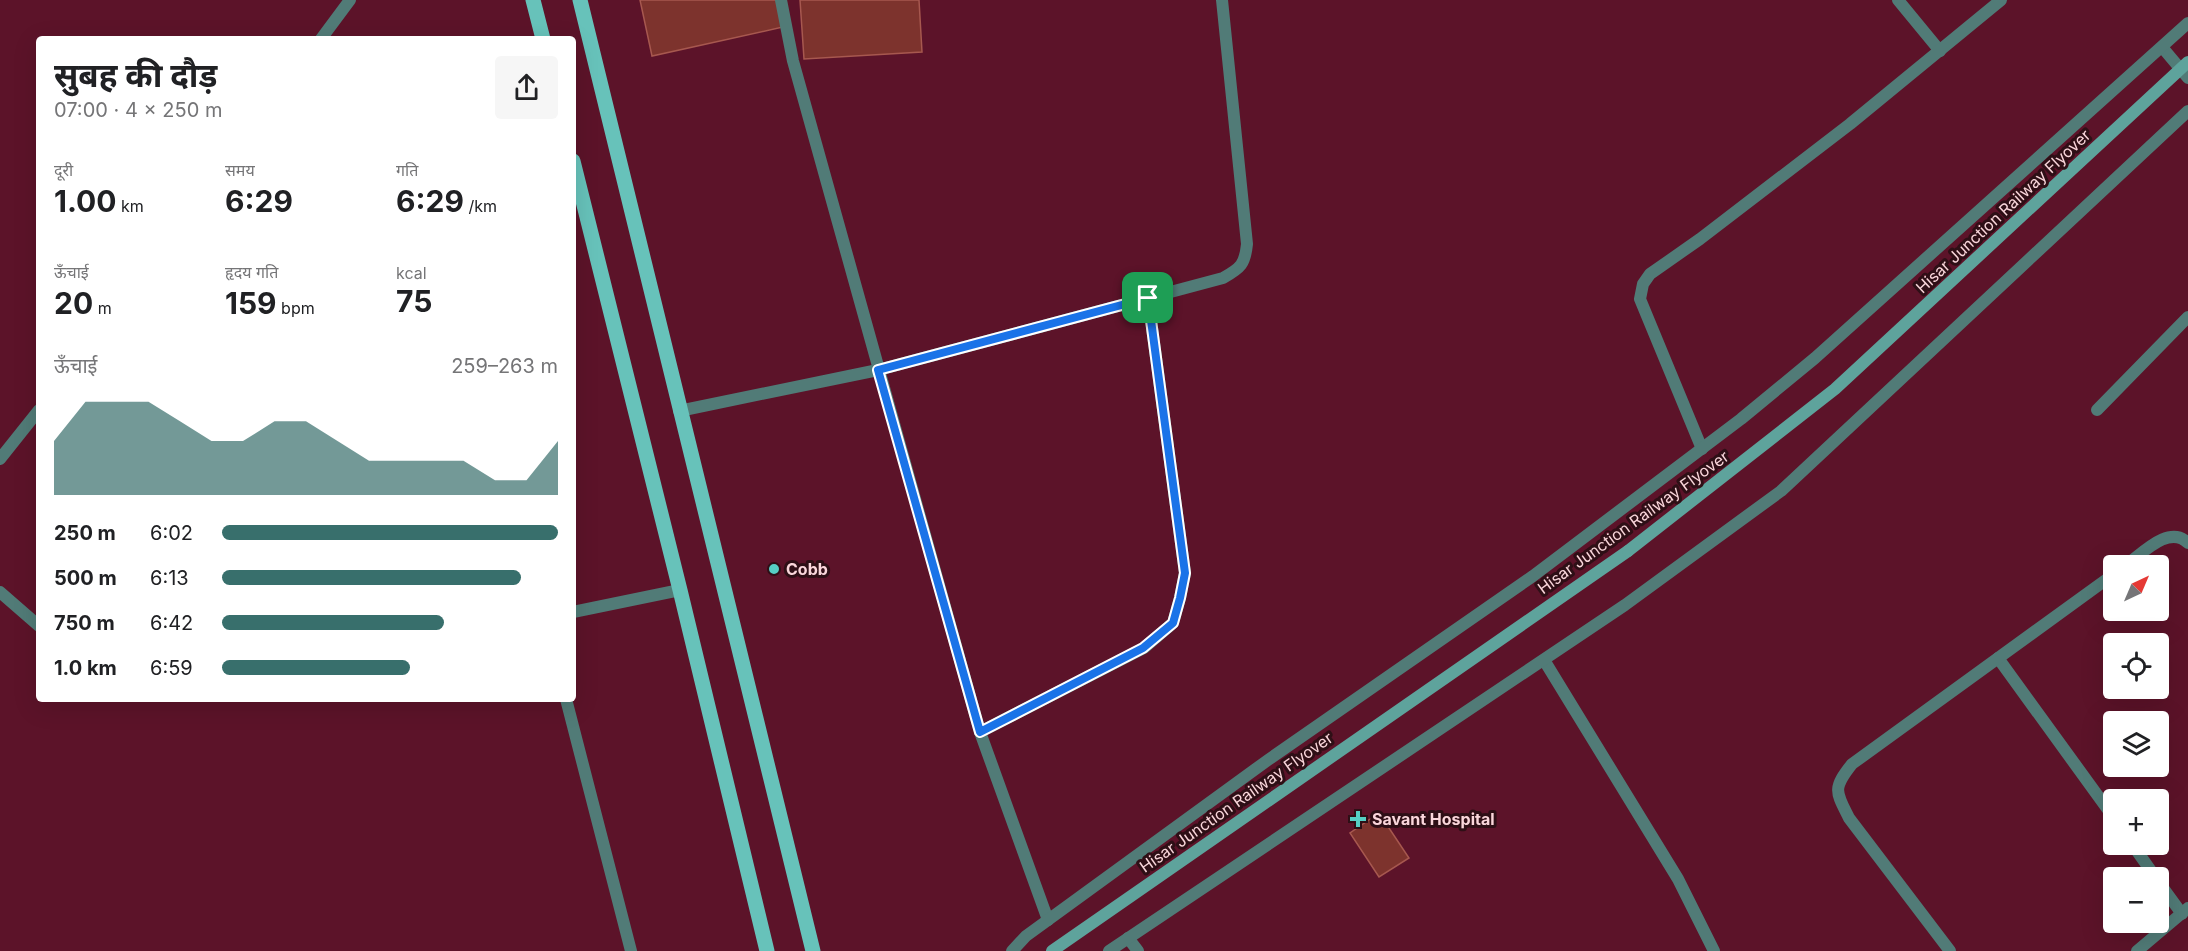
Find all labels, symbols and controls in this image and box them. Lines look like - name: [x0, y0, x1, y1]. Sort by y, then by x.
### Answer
- text: सुबह की दौड़: [54, 55, 217, 95]
- button: share: [495, 56, 558, 119]
- text: 07:00 · 4 × 250 m: [54, 98, 222, 122]
- street label: Hisar Junction Railway Flyover: [1912, 125, 2094, 297]
- text: दूरी: [54, 160, 73, 180]
- text: समय: [225, 160, 255, 180]
- text: गति: [396, 160, 418, 180]
- text: 1.00: [54, 183, 117, 219]
- text: 6:29: [225, 183, 293, 219]
- text: 6:29: [396, 183, 464, 219]
- text: km: [117, 196, 144, 216]
- text: /km: [464, 196, 497, 216]
- text: ऊँचाई: [54, 262, 89, 282]
- text: हृदय गति: [225, 262, 278, 282]
- text: kcal: [396, 263, 427, 283]
- pin: [1122, 272, 1173, 323]
- icon: arrive: [1131, 281, 1164, 314]
- text: 75: [396, 283, 432, 319]
- text: 20: [54, 285, 93, 321]
- text: 159: [225, 285, 277, 321]
- text: m: [93, 298, 112, 318]
- text: bpm: [277, 298, 315, 318]
- text: ऊँचाई: [54, 354, 97, 378]
- text: 259–263 m: [451, 354, 558, 378]
- street label: Hisar Junction Railway Flyover: [1534, 446, 1732, 598]
- text: 250 m: [54, 521, 116, 545]
- text: 6:02: [150, 521, 193, 545]
- north arrow: [2103, 555, 2169, 621]
- map controls: [2103, 555, 2169, 933]
- place label: Cobb: [786, 559, 828, 579]
- marker: Cobb: [767, 562, 781, 576]
- text: 500 m: [54, 566, 117, 590]
- text: 6:13: [150, 566, 189, 590]
- text: 750 m: [54, 611, 115, 635]
- text: 6:42: [150, 611, 193, 635]
- button: locate: [2103, 633, 2169, 699]
- text: 1.0 km: [54, 656, 117, 680]
- text: 6:59: [150, 656, 193, 680]
- button: layers: [2103, 711, 2169, 777]
- street label: Hisar Junction Railway Flyover: [1136, 727, 1336, 877]
- button: +: [2103, 789, 2169, 855]
- place label: Savant Hospital: [1372, 809, 1495, 829]
- marker: Savant Hospital: [1349, 810, 1367, 828]
- button: −: [2103, 867, 2169, 933]

